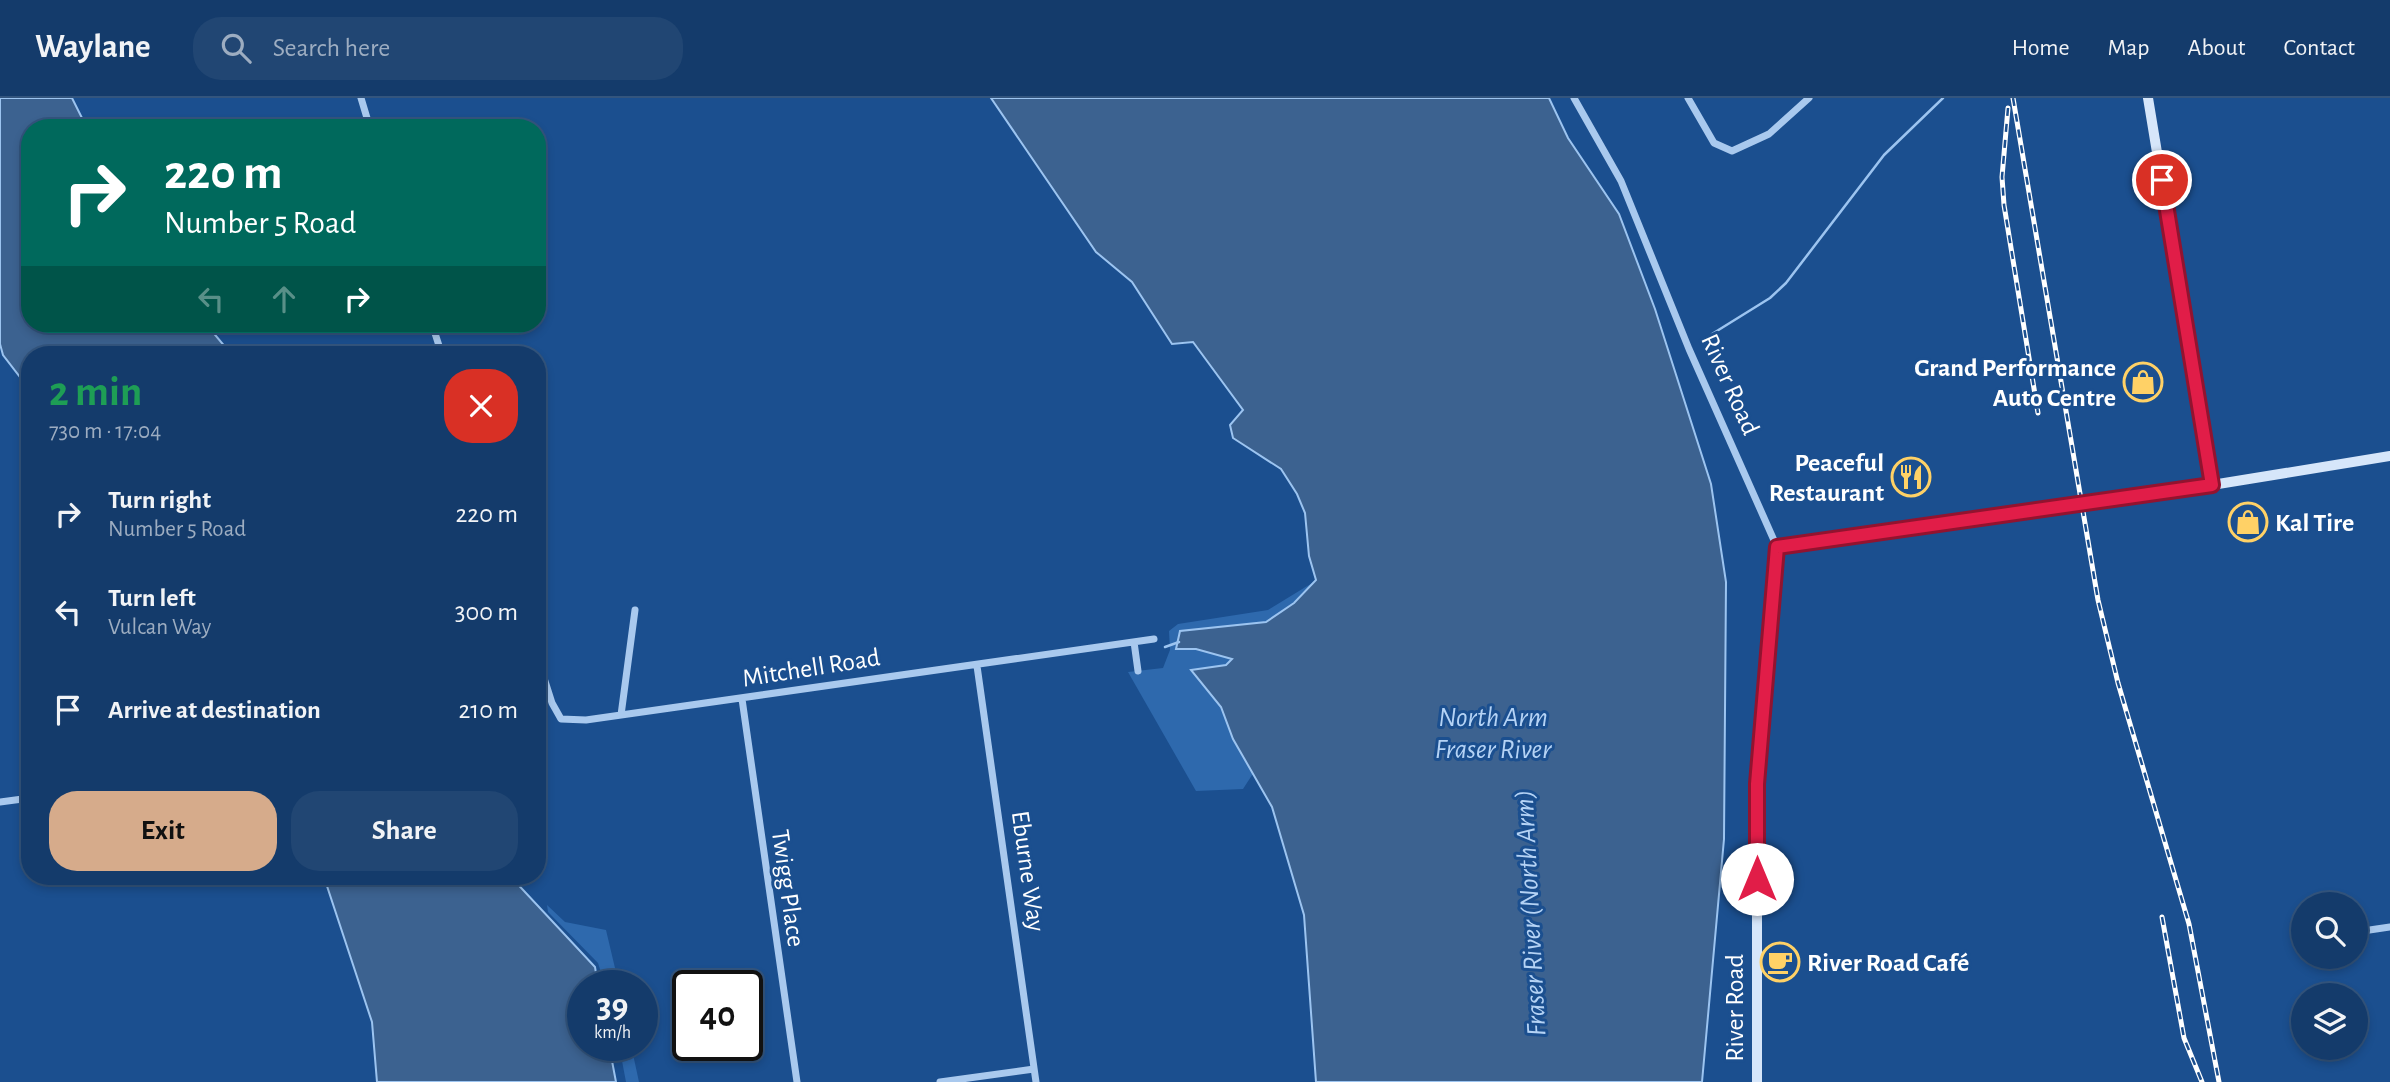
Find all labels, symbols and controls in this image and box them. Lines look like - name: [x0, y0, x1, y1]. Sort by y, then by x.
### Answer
- search box: [193, 17, 683, 80]
- icon: search: [217, 29, 255, 67]
- text: Waylane: [35, 31, 151, 64]
- text: Search here: [273, 35, 390, 61]
- text: Home: [2012, 36, 2070, 60]
- text: Map: [2108, 36, 2150, 60]
- text: About: [2188, 36, 2245, 60]
- text: Contact: [2283, 36, 2355, 60]
- icon: right: [49, 147, 140, 238]
- text: 220 m: [164, 149, 283, 198]
- pin: [2132, 150, 2192, 210]
- icon: arrive: [2143, 161, 2181, 199]
- text: Number 5 Road: [164, 207, 356, 239]
- icon: left: [192, 280, 230, 318]
- icon: ahead: [265, 280, 303, 318]
- icon: right: [338, 280, 376, 318]
- street label: River Road: [1696, 330, 1764, 439]
- place label: Grand Performance Auto Centre: [1914, 355, 2116, 411]
- shop icon: Grand Performance Auto Centre: [2122, 361, 2164, 403]
- button: close: [444, 369, 518, 443]
- text: 2 min: [49, 371, 142, 413]
- text: 730 m · 17:04: [49, 420, 161, 443]
- place label: Peaceful Restaurant: [1769, 450, 1884, 506]
- restaurant icon: Peaceful Restaurant: [1890, 456, 1932, 498]
- text: Turn right: [108, 487, 211, 513]
- icon: right: [49, 495, 87, 533]
- text: 220 m: [456, 501, 518, 527]
- shop icon: Kal Tire: [2227, 501, 2269, 543]
- place label: Kal Tire: [2275, 510, 2354, 536]
- text: Number 5 Road: [108, 518, 246, 541]
- text: Turn left: [108, 585, 196, 611]
- icon: left: [49, 593, 87, 631]
- text: 300 m: [455, 599, 518, 625]
- text: Vulcan Way: [108, 616, 211, 639]
- street label: Mitchell Road: [740, 644, 882, 692]
- icon: arrive: [49, 691, 87, 729]
- text: Arrive at destination: [108, 697, 321, 723]
- text: 210 m: [458, 697, 518, 723]
- water label: North Arm Fraser River: [1435, 704, 1552, 764]
- water label: Fraser River (North Arm): [1511, 789, 1551, 1037]
- button: Exit: [49, 791, 277, 871]
- button: Share: [291, 791, 518, 871]
- street label: Eburne Way: [1007, 809, 1049, 933]
- street label: Twigg Place: [767, 828, 809, 949]
- position arrow: [1720, 842, 1794, 916]
- map controls: [2291, 892, 2368, 1060]
- button: search: [2291, 892, 2368, 969]
- cafe icon: River Road Café: [1759, 941, 1801, 983]
- place label: River Road Café: [1807, 950, 1969, 976]
- street label: River Road: [1722, 954, 1748, 1062]
- speed limit sign: 40: [672, 970, 763, 1061]
- button: layers: [2291, 983, 2368, 1060]
- text: 39: [596, 989, 628, 1024]
- text: km/h: [594, 1024, 631, 1042]

